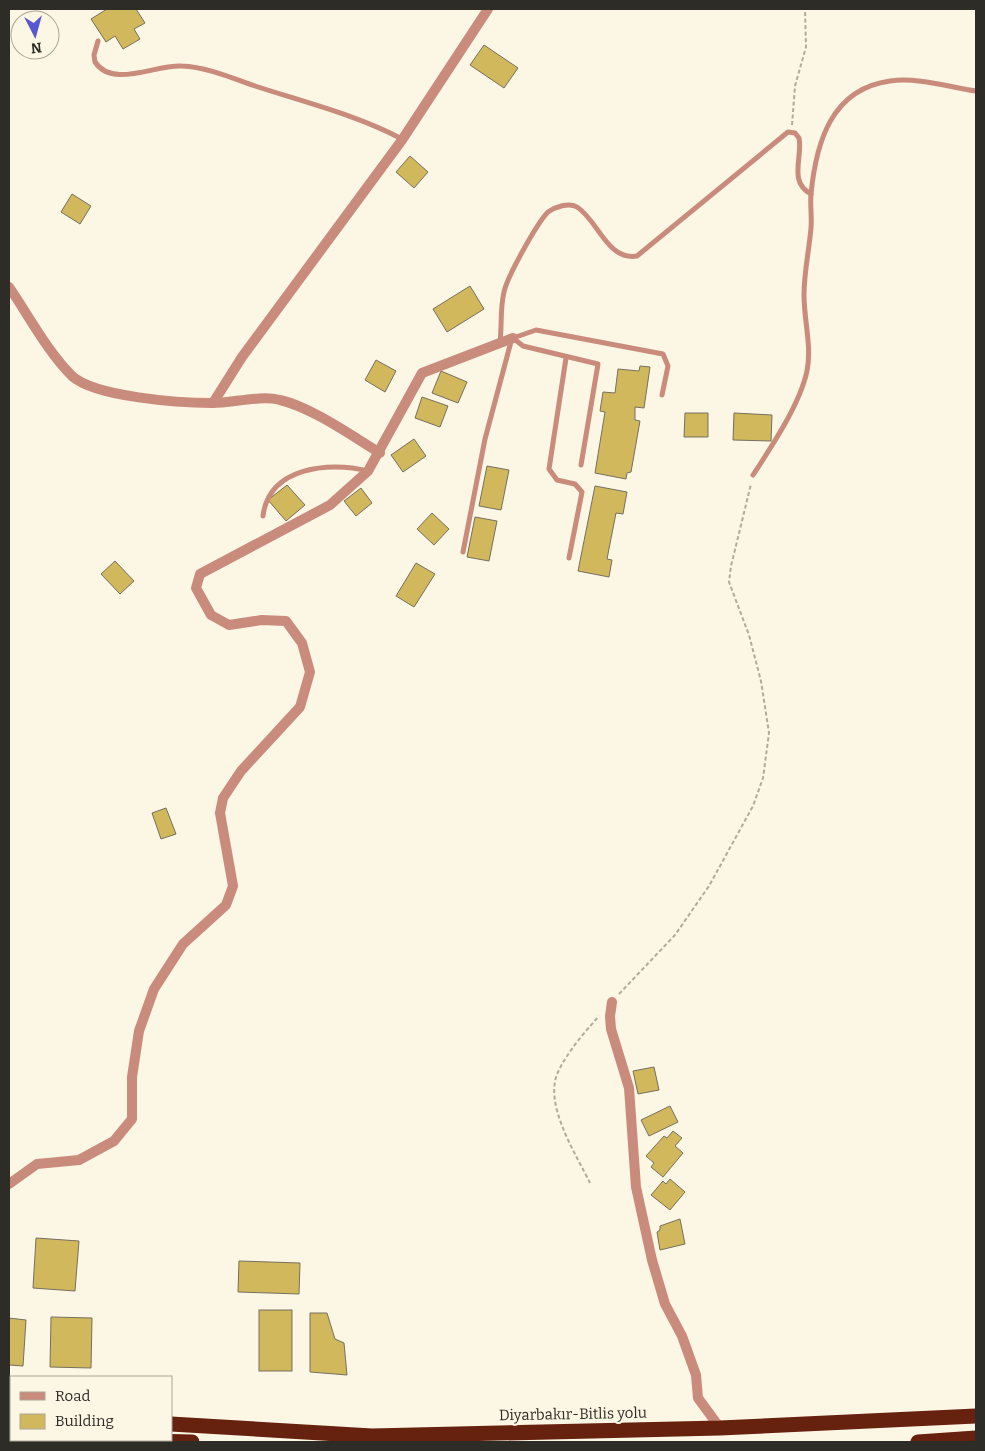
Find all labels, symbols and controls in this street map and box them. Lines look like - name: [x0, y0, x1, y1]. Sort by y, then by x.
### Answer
- north arrow: [10, 10, 60, 60]
- text: N: [30, 38, 43, 56]
- legend: [10, 1376, 172, 1441]
- text: Road: [55, 1387, 90, 1405]
- street label: Diyarbakır-Bitlis yolu: [499, 1404, 647, 1424]
- text: Building: [55, 1412, 114, 1430]

